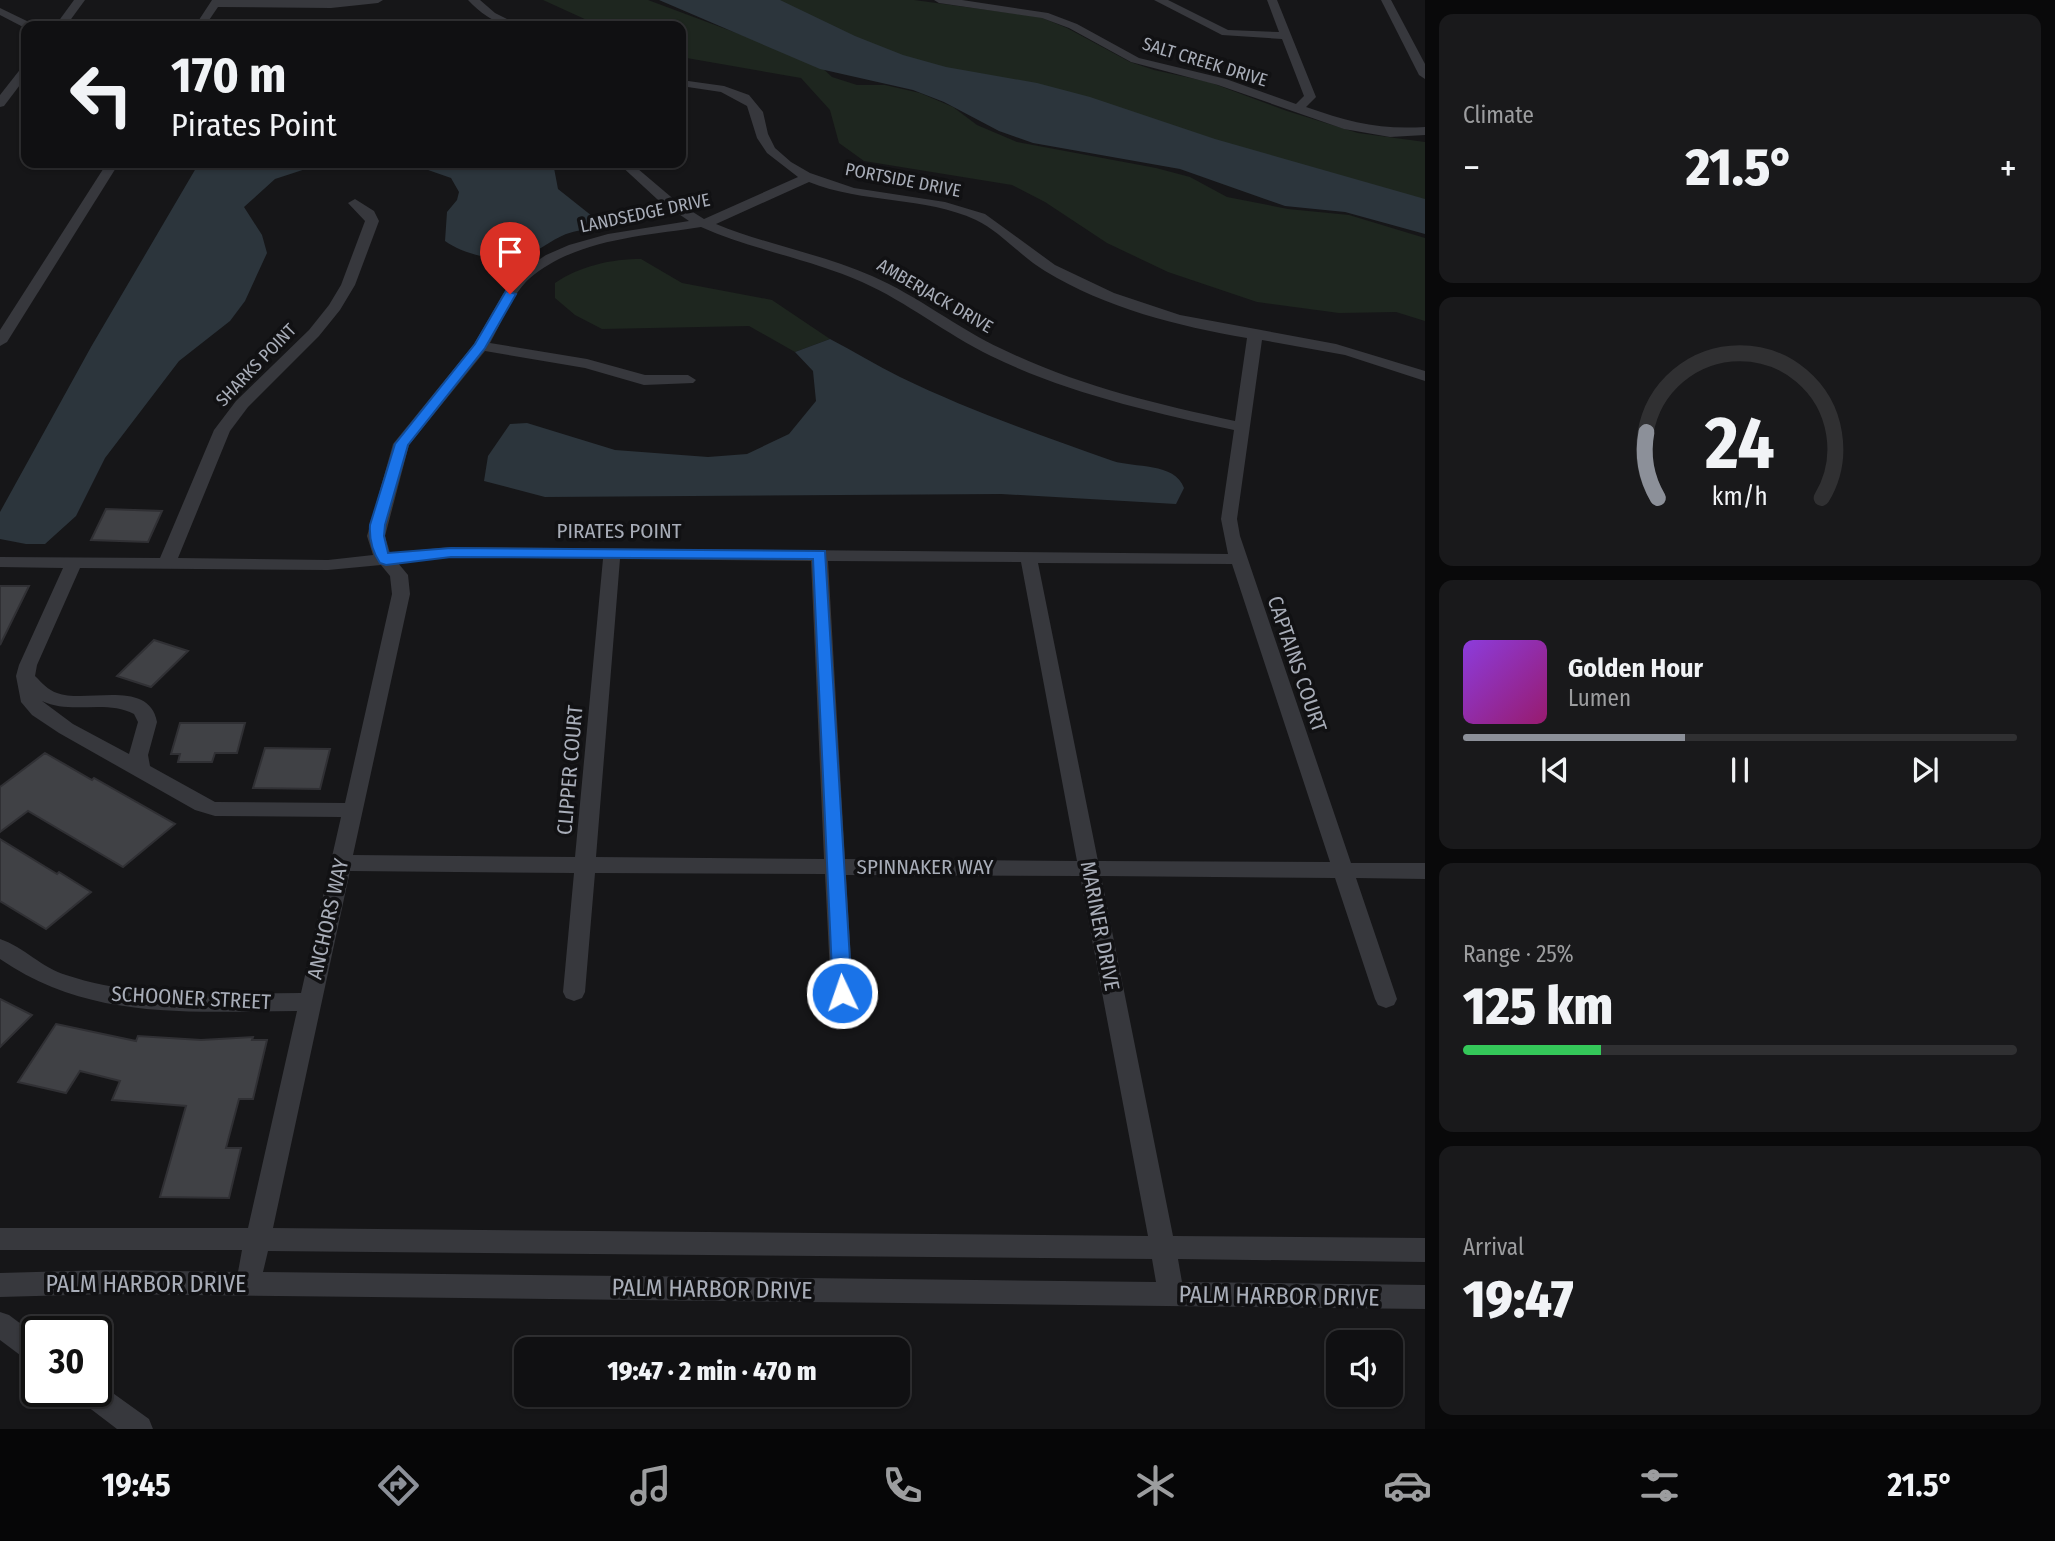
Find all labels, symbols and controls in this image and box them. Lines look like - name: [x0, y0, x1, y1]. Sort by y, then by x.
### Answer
- street label: SALT CREEK DRIVE: [1140, 33, 1270, 91]
- text: 170 m: [171, 46, 287, 105]
- icon: left: [56, 49, 147, 140]
- text: Climate: [1463, 101, 1534, 129]
- text: Pirates Point: [171, 106, 337, 144]
- text: 21.5°: [1686, 136, 1794, 199]
- text: −: [1463, 145, 1480, 191]
- text: +: [2000, 145, 2017, 191]
- street label: PORTSIDE DRIVE: [843, 158, 963, 202]
- street label: LANDSEDGE DRIVE: [578, 188, 712, 238]
- pin: [480, 222, 540, 294]
- icon: arrive: [491, 233, 529, 271]
- street label: AMBERJACK DRIVE: [873, 254, 997, 338]
- street label: SHARKS POINT: [211, 319, 301, 411]
- text: 24: [1704, 400, 1775, 487]
- text: km/h: [1712, 481, 1768, 511]
- street label: PIRATES POINT: [557, 518, 682, 544]
- street label: CAPTAINS COURT: [1262, 593, 1333, 736]
- text: Golden Hour: [1568, 653, 1703, 684]
- text: Lumen: [1568, 684, 1631, 712]
- street label: CLIPPER COURT: [551, 704, 589, 836]
- icon: previous: [1536, 751, 1574, 789]
- icon: pause: [1721, 751, 1759, 789]
- icon: next: [1906, 751, 1944, 789]
- street label: SPINNAKER WAY: [857, 854, 994, 880]
- street label: ANCHORS WAY: [301, 856, 355, 982]
- street label: MARINER DRIVE: [1075, 859, 1125, 993]
- text: Range · 25%: [1463, 940, 1574, 968]
- position arrow: [805, 956, 879, 1030]
- text: 125 km: [1463, 975, 1613, 1038]
- street label: SCHOONER STREET: [111, 981, 272, 1015]
- text: Arrival: [1463, 1233, 1524, 1261]
- text: 19:47: [1463, 1268, 1573, 1331]
- street label: PALM HARBOR DRIVE: [46, 1270, 246, 1298]
- street label: PALM HARBOR DRIVE: [611, 1273, 813, 1305]
- street label: PALM HARBOR DRIVE: [1178, 1280, 1380, 1312]
- speed limit sign: 30: [21, 1316, 112, 1407]
- map controls: [1326, 1330, 1403, 1407]
- button: sound: [1326, 1330, 1403, 1407]
- text: 19:47 · 2 min · 470 m: [607, 1356, 817, 1387]
- icon: directions: [374, 1461, 423, 1510]
- icon: music: [626, 1461, 675, 1510]
- icon: phone: [878, 1461, 927, 1510]
- icon: climate: [1131, 1461, 1180, 1510]
- icon: car: [1383, 1461, 1432, 1510]
- icon: filters: [1635, 1461, 1684, 1510]
- text: 19:45: [102, 1466, 171, 1504]
- text: 21.5°: [1887, 1466, 1953, 1504]

